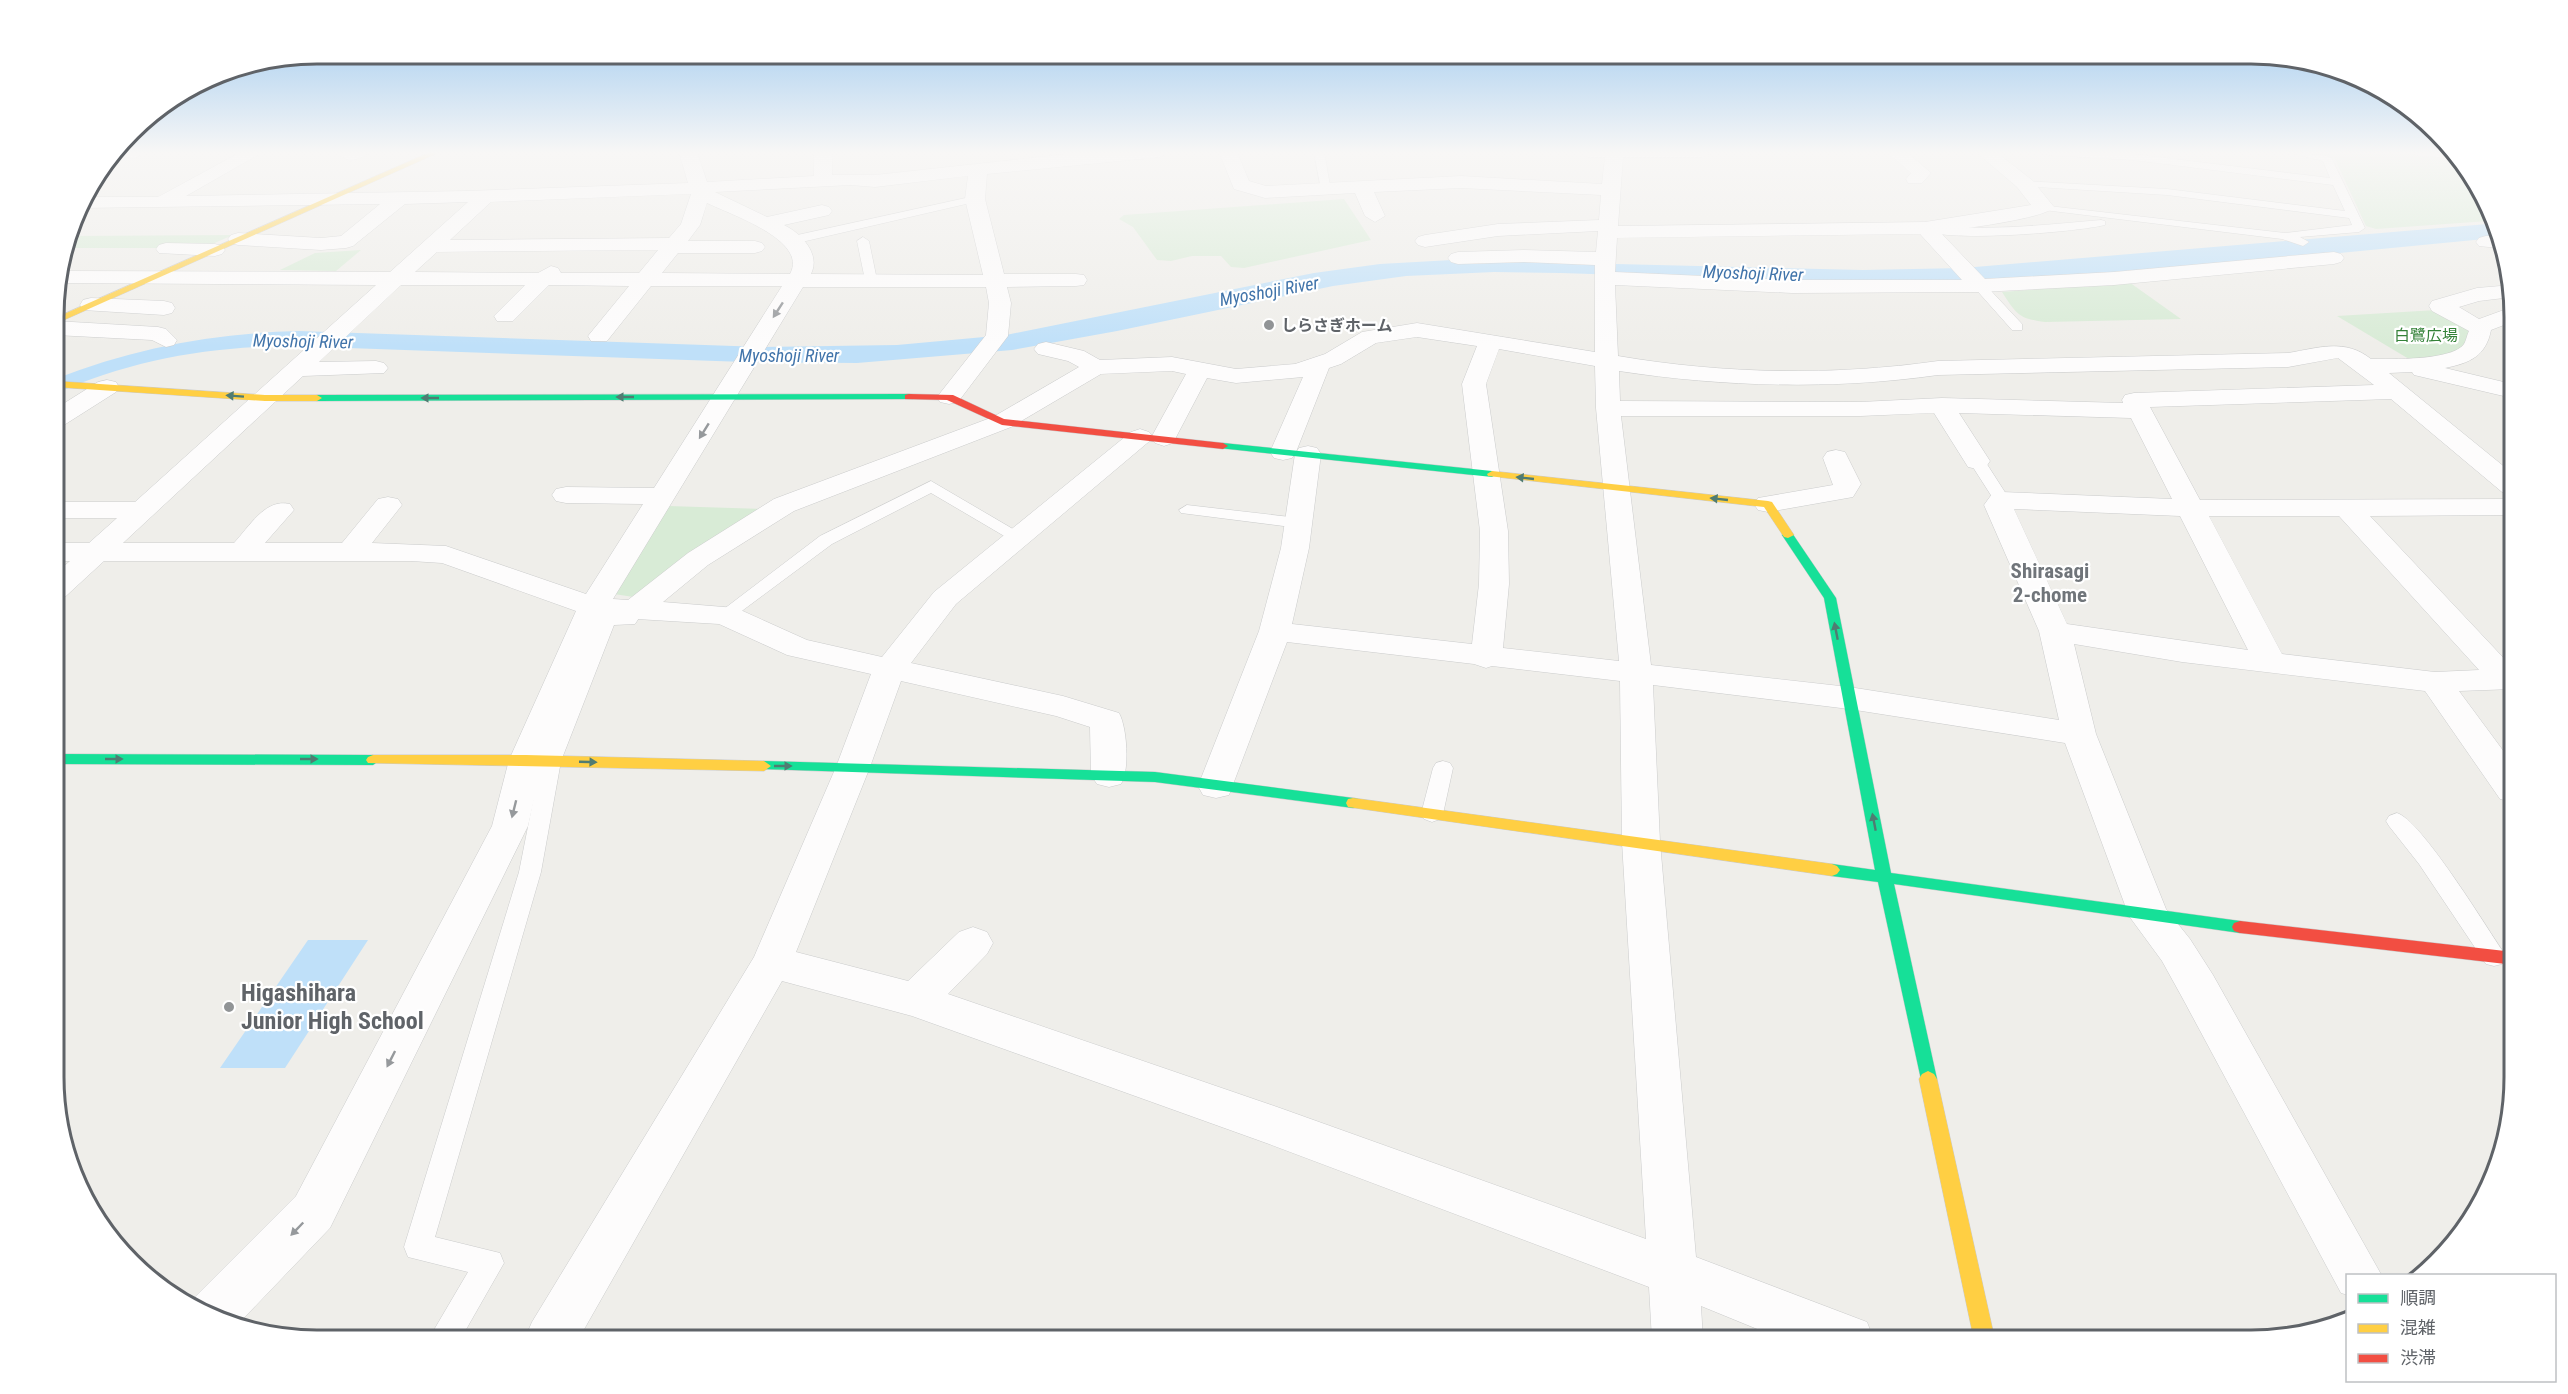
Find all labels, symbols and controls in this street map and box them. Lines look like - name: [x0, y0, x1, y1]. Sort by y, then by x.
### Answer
- water label: Myoshoji River: [1702, 261, 1804, 285]
- water label: Myoshoji River: [1218, 272, 1321, 310]
- one-way arrow: [772, 301, 784, 317]
- place label: しらさぎホーム: [1281, 316, 1393, 335]
- marker: しらさぎホーム: [1262, 318, 1276, 332]
- park label: 白鷺広場: [2394, 326, 2458, 345]
- water label: Myoshoji River: [253, 330, 354, 352]
- water label: Myoshoji River: [739, 345, 840, 366]
- one-way arrow: [225, 391, 244, 400]
- one-way arrow: [615, 392, 634, 402]
- one-way arrow: [420, 393, 439, 403]
- one-way arrow: [699, 422, 710, 439]
- one-way arrow: [1516, 473, 1535, 483]
- one-way arrow: [1710, 494, 1729, 504]
- district label: Shirasagi 2-chome: [2011, 559, 2089, 607]
- one-way arrow: [1831, 621, 1840, 640]
- one-way arrow: [105, 754, 124, 764]
- one-way arrow: [300, 754, 319, 764]
- one-way arrow: [579, 757, 598, 766]
- one-way arrow: [773, 761, 792, 771]
- one-way arrow: [508, 800, 518, 818]
- one-way arrow: [1869, 813, 1878, 832]
- place label: Higashihara Junior High School: [241, 979, 424, 1035]
- marker: Higashihara Junior High School: [222, 1000, 236, 1014]
- one-way arrow: [386, 1051, 396, 1068]
- one-way arrow: [290, 1221, 304, 1235]
- legend: [2346, 1274, 2556, 1382]
- text: 順調: [2400, 1287, 2436, 1308]
- text: 混雑: [2400, 1317, 2436, 1338]
- text: 渋滞: [2400, 1347, 2436, 1368]

